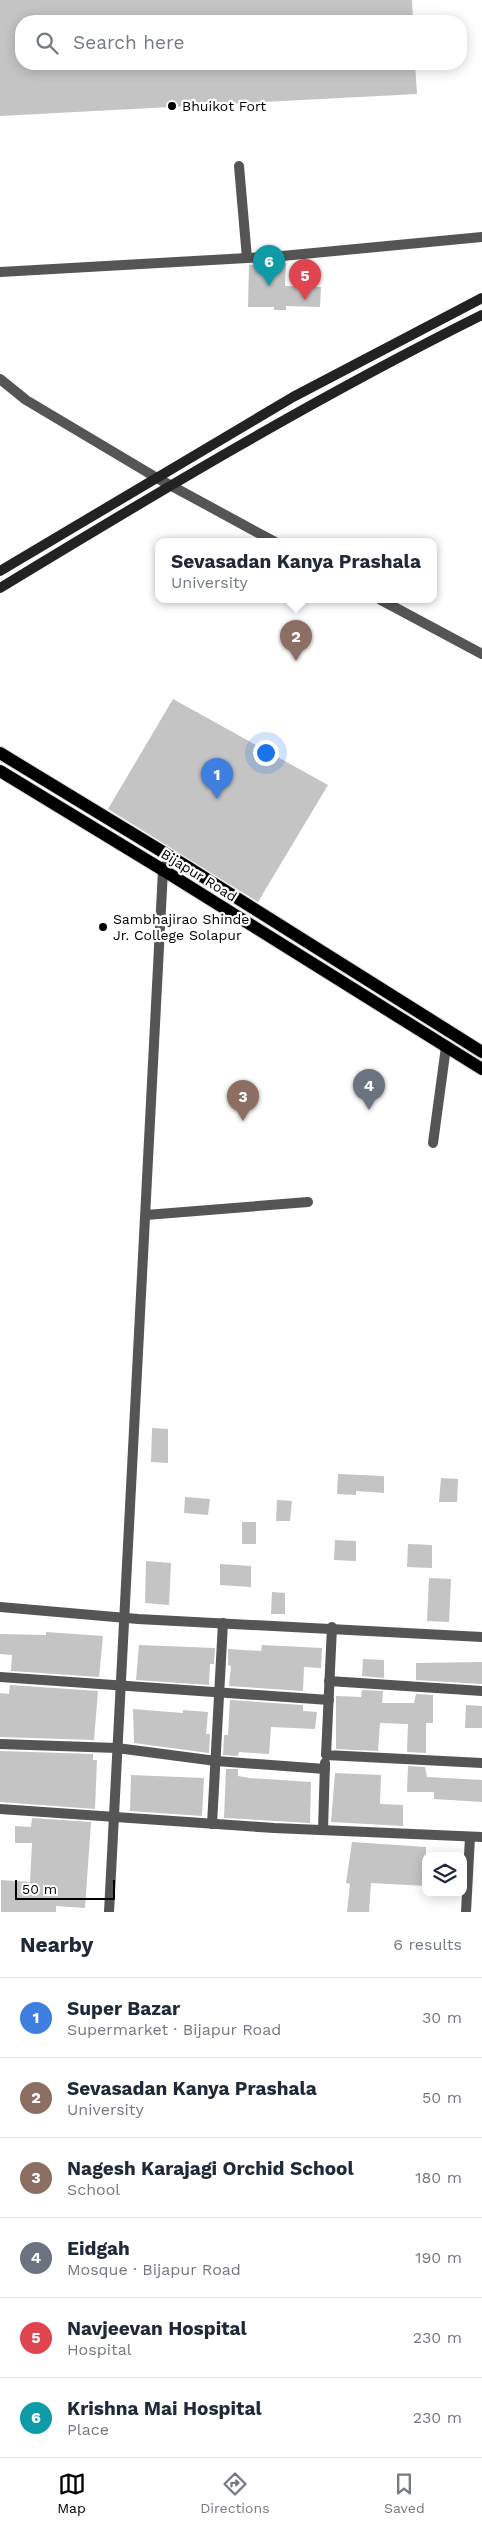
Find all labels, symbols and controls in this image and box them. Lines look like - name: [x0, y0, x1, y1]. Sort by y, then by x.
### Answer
- search box: [15, 15, 467, 70]
- icon: search: [33, 29, 61, 57]
- text: Search here: [73, 31, 184, 54]
- place label: Bhuikot Fort: [182, 98, 266, 114]
- marker: Bhuikot Fort: [166, 100, 178, 112]
- pin: 6: [253, 245, 285, 286]
- pin: 5: [289, 259, 321, 300]
- popup: [155, 538, 437, 603]
- text: Sevasadan Kanya Prashala: [171, 550, 421, 573]
- text: University: [171, 573, 248, 592]
- pin: 2: [280, 620, 312, 661]
- your location: [253, 740, 279, 766]
- pin: 1: [201, 758, 233, 799]
- street label: Bijapur Road: [158, 845, 240, 905]
- place label: Sambhajirao Shinde Jr. College Solapur: [113, 911, 249, 943]
- marker: Sambhajirao Shinde Jr. College Solapur: [97, 921, 109, 933]
- pin: 4: [353, 1069, 385, 1110]
- pin: 3: [227, 1080, 259, 1121]
- map controls: [422, 1852, 467, 1897]
- button: layers: [422, 1852, 467, 1897]
- scale bar: [15, 1877, 115, 1900]
- text: 50 m: [22, 1881, 57, 1897]
- text: Nearby: [20, 1932, 93, 1957]
- text: 6 results: [393, 1935, 462, 1954]
- text: Super Bazar: [67, 1997, 180, 2020]
- text: 1: [33, 2008, 39, 2027]
- text: 30 m: [422, 2008, 462, 2027]
- text: Supermarket · Bijapur Road: [67, 2020, 281, 2039]
- text: Sevasadan Kanya Prashala: [67, 2077, 317, 2100]
- text: 2: [31, 2088, 41, 2107]
- text: 50 m: [422, 2088, 462, 2107]
- text: University: [67, 2100, 144, 2119]
- text: Nagesh Karajagi Orchid School: [67, 2157, 354, 2180]
- text: 3: [31, 2168, 41, 2187]
- text: 180 m: [415, 2168, 462, 2187]
- text: School: [67, 2180, 120, 2199]
- text: Eidgah: [67, 2237, 130, 2260]
- text: 4: [31, 2248, 41, 2267]
- text: 190 m: [415, 2248, 462, 2267]
- text: Mosque · Bijapur Road: [67, 2260, 241, 2279]
- text: Navjeevan Hospital: [67, 2317, 247, 2340]
- text: 5: [31, 2328, 41, 2347]
- text: 230 m: [413, 2328, 462, 2347]
- text: Hospital: [67, 2340, 132, 2359]
- text: Krishna Mai Hospital: [67, 2397, 262, 2420]
- text: 6: [31, 2408, 41, 2427]
- text: 230 m: [413, 2408, 462, 2427]
- text: Place: [67, 2420, 109, 2439]
- tab: Map: [57, 2470, 86, 2516]
- tab: Directions: [200, 2470, 270, 2516]
- tab: Saved: [384, 2470, 425, 2516]

